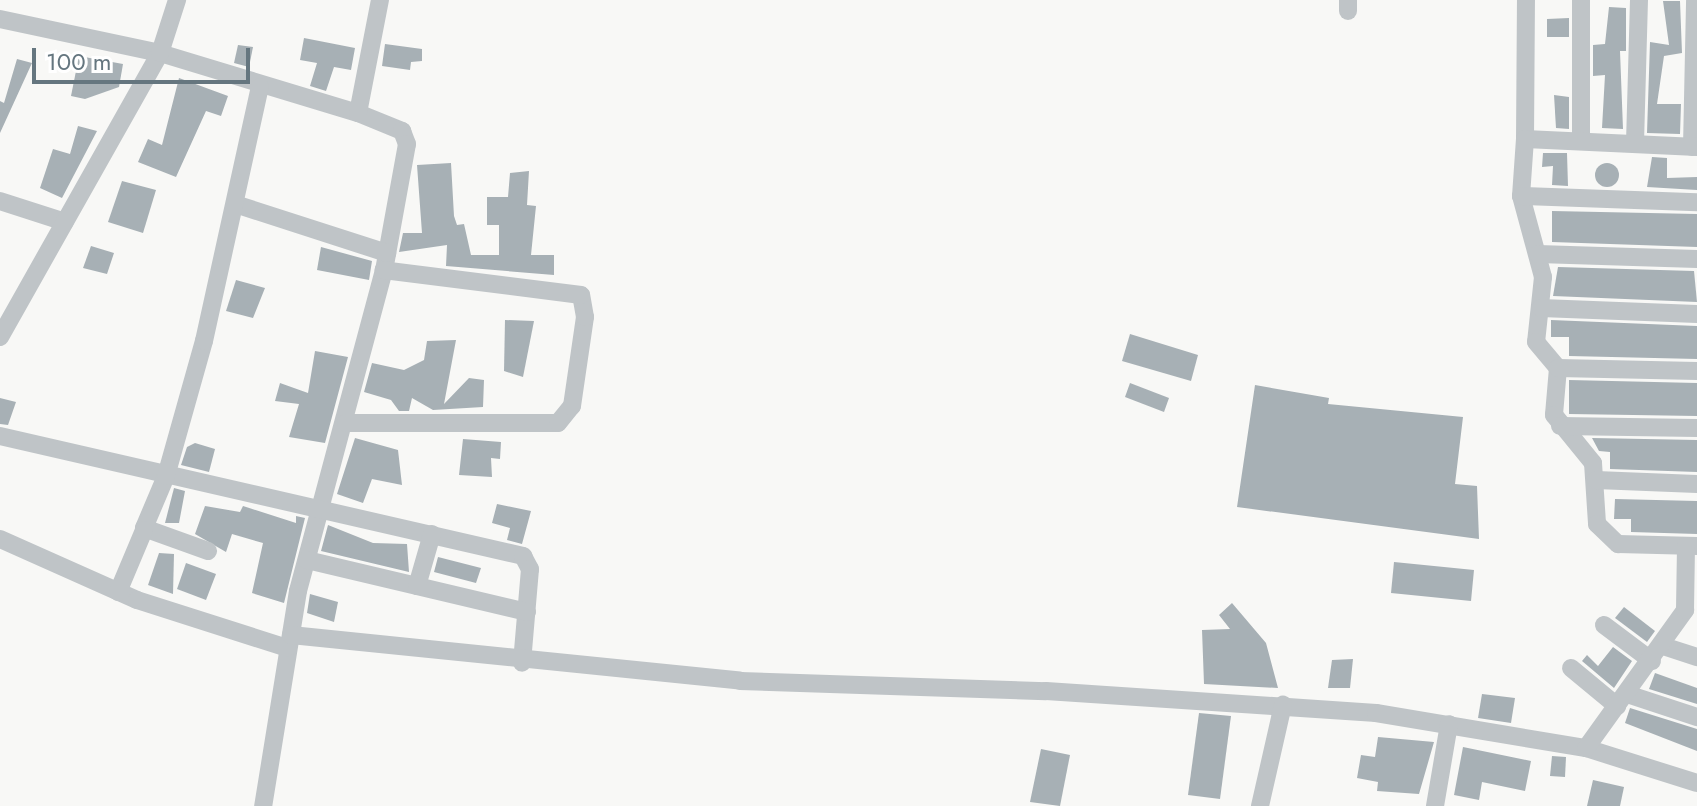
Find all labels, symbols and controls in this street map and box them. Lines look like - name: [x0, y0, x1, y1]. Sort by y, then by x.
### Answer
- scale bar: [36, 32, 254, 82]
- text: 100 m: [46, 44, 112, 79]

